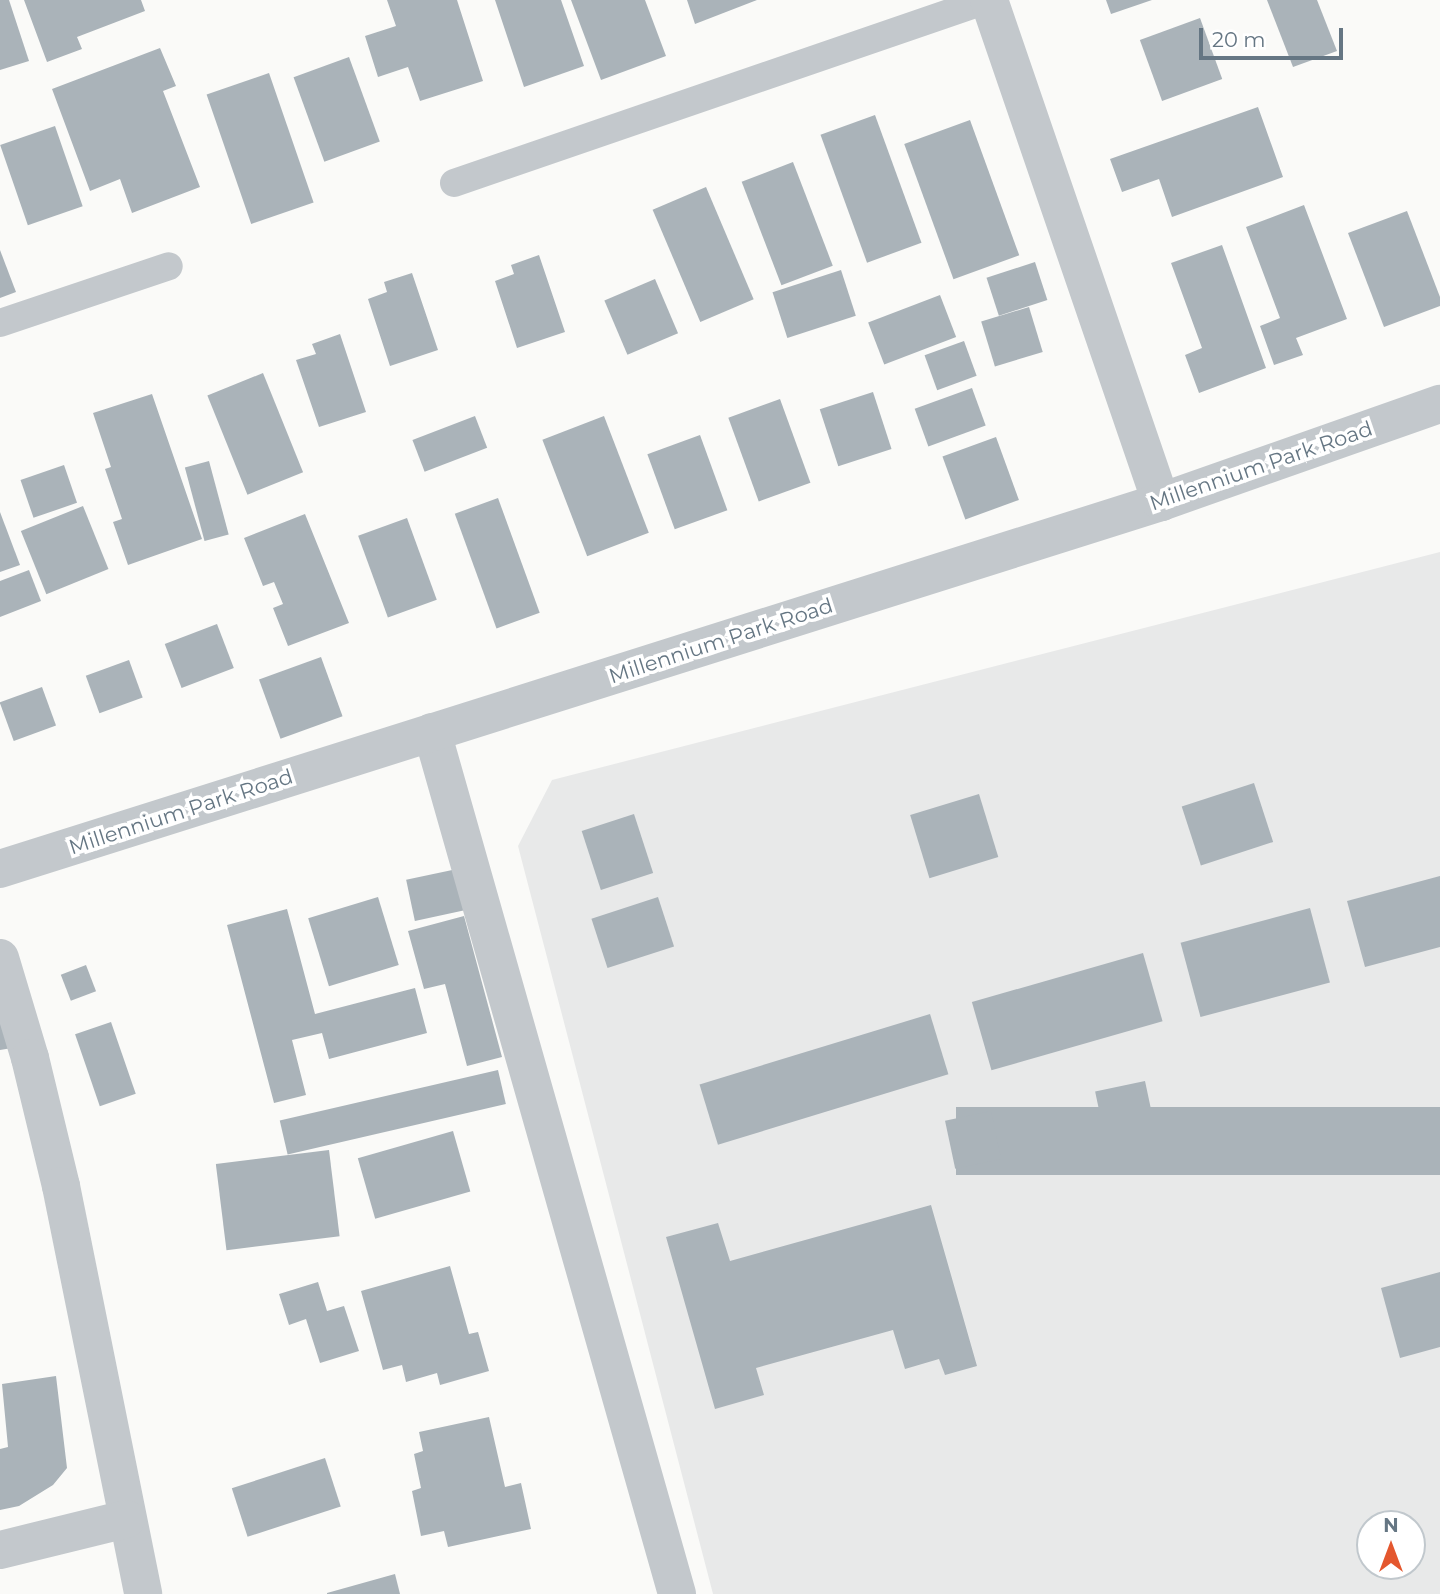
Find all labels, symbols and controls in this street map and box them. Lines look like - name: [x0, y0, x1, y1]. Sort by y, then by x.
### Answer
- scale bar: [1202, 14, 1346, 58]
- text: 20 m: [1212, 27, 1266, 52]
- street label: Millennium Park Road: [1146, 416, 1376, 516]
- street label: Millennium Park Road: [606, 593, 836, 689]
- street label: Millennium Park Road: [66, 764, 296, 860]
- north arrow: [1356, 1510, 1426, 1580]
- text: N: [1383, 1514, 1399, 1537]

